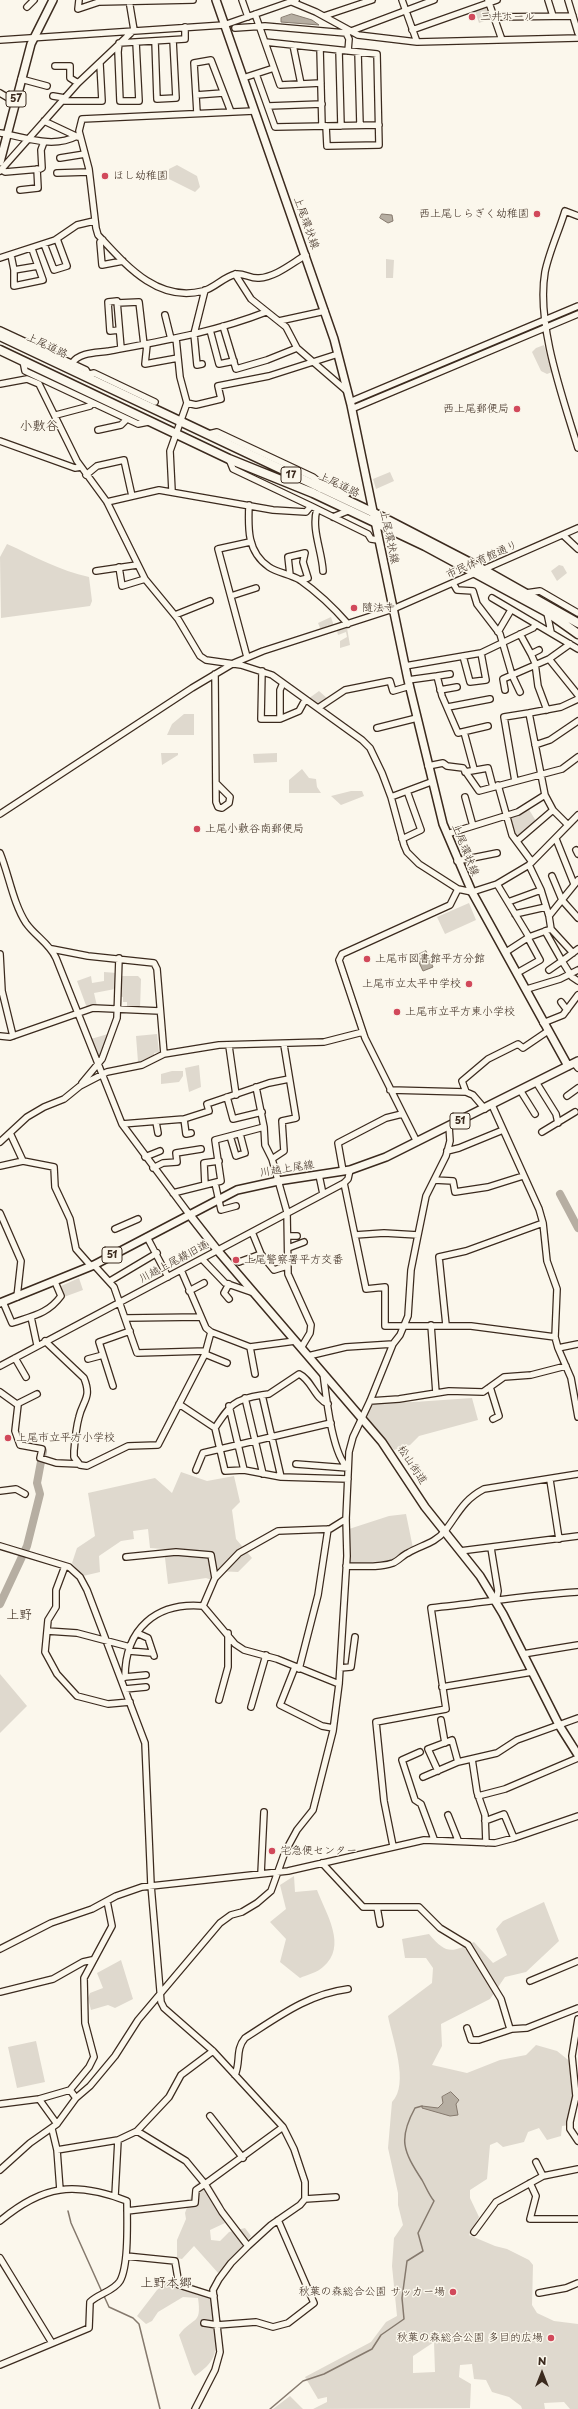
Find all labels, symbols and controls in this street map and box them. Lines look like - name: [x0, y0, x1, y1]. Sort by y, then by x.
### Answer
- place label: 三井ホール: [480, 10, 535, 24]
- marker: 三井ホール: [467, 12, 477, 22]
- road number: 57: [6, 91, 26, 107]
- place label: ほし幼稚園: [113, 169, 168, 183]
- marker: ほし幼稚園: [100, 171, 110, 181]
- street label: 上尾環状線: [290, 195, 322, 251]
- place label: 西上尾しらぎく幼稚園: [419, 207, 529, 221]
- marker: 西上尾しらぎく幼稚園: [532, 209, 542, 219]
- street label: 上尾道路: [24, 331, 70, 361]
- place label: 西上尾郵便局: [443, 402, 509, 416]
- marker: 西上尾郵便局: [512, 404, 522, 414]
- district label: 小敷谷: [20, 418, 58, 434]
- road number: 17: [281, 467, 301, 483]
- street label: 上尾道路: [316, 470, 362, 500]
- street label: 上尾環状線: [377, 509, 401, 565]
- street label: 市民体育館通り: [444, 538, 520, 582]
- place label: 隨法寺: [362, 601, 395, 615]
- marker: 隨法寺: [349, 603, 359, 613]
- place label: 上尾小敷谷南郵便局: [205, 822, 304, 836]
- street label: 上尾環状線: [449, 822, 481, 878]
- marker: 上尾小敷谷南郵便局: [192, 824, 202, 834]
- place label: 上尾市図書館平方分館: [375, 952, 485, 966]
- marker: 上尾市図書館平方分館: [362, 954, 372, 964]
- place label: 上尾市立太平中学校: [362, 977, 461, 991]
- marker: 上尾市立太平中学校: [464, 979, 474, 989]
- place label: 上尾市立平方東小学校: [405, 1005, 515, 1019]
- marker: 上尾市立平方東小学校: [392, 1007, 402, 1017]
- road number: 51: [450, 1113, 470, 1129]
- street label: 川越上尾線: [259, 1158, 315, 1180]
- street label: 川越上尾線旧道: [137, 1238, 211, 1286]
- road number: 51: [102, 1247, 122, 1263]
- place label: 上尾警察署平方交番: [244, 1253, 343, 1267]
- marker: 上尾警察署平方交番: [231, 1255, 241, 1265]
- place label: 上尾市立平方小学校: [16, 1431, 115, 1445]
- marker: 上尾市立平方小学校: [3, 1433, 13, 1443]
- street label: 松山街道: [394, 1443, 430, 1487]
- district label: 上野: [6, 1607, 32, 1623]
- place label: 宅急便センター: [280, 1844, 357, 1858]
- marker: 宅急便センター: [267, 1846, 277, 1856]
- district label: 上野本郷: [140, 2275, 192, 2291]
- place label: 秋葉の森総合公園 サッカー場: [298, 2285, 445, 2299]
- marker: 秋葉の森総合公園 サッカー場: [448, 2287, 458, 2297]
- place label: 秋葉の森総合公園 多目的広場: [396, 2331, 543, 2345]
- marker: 秋葉の森総合公園 多目的広場: [546, 2333, 556, 2343]
- text: N: [538, 2352, 546, 2369]
- north arrow: [522, 2353, 562, 2393]

